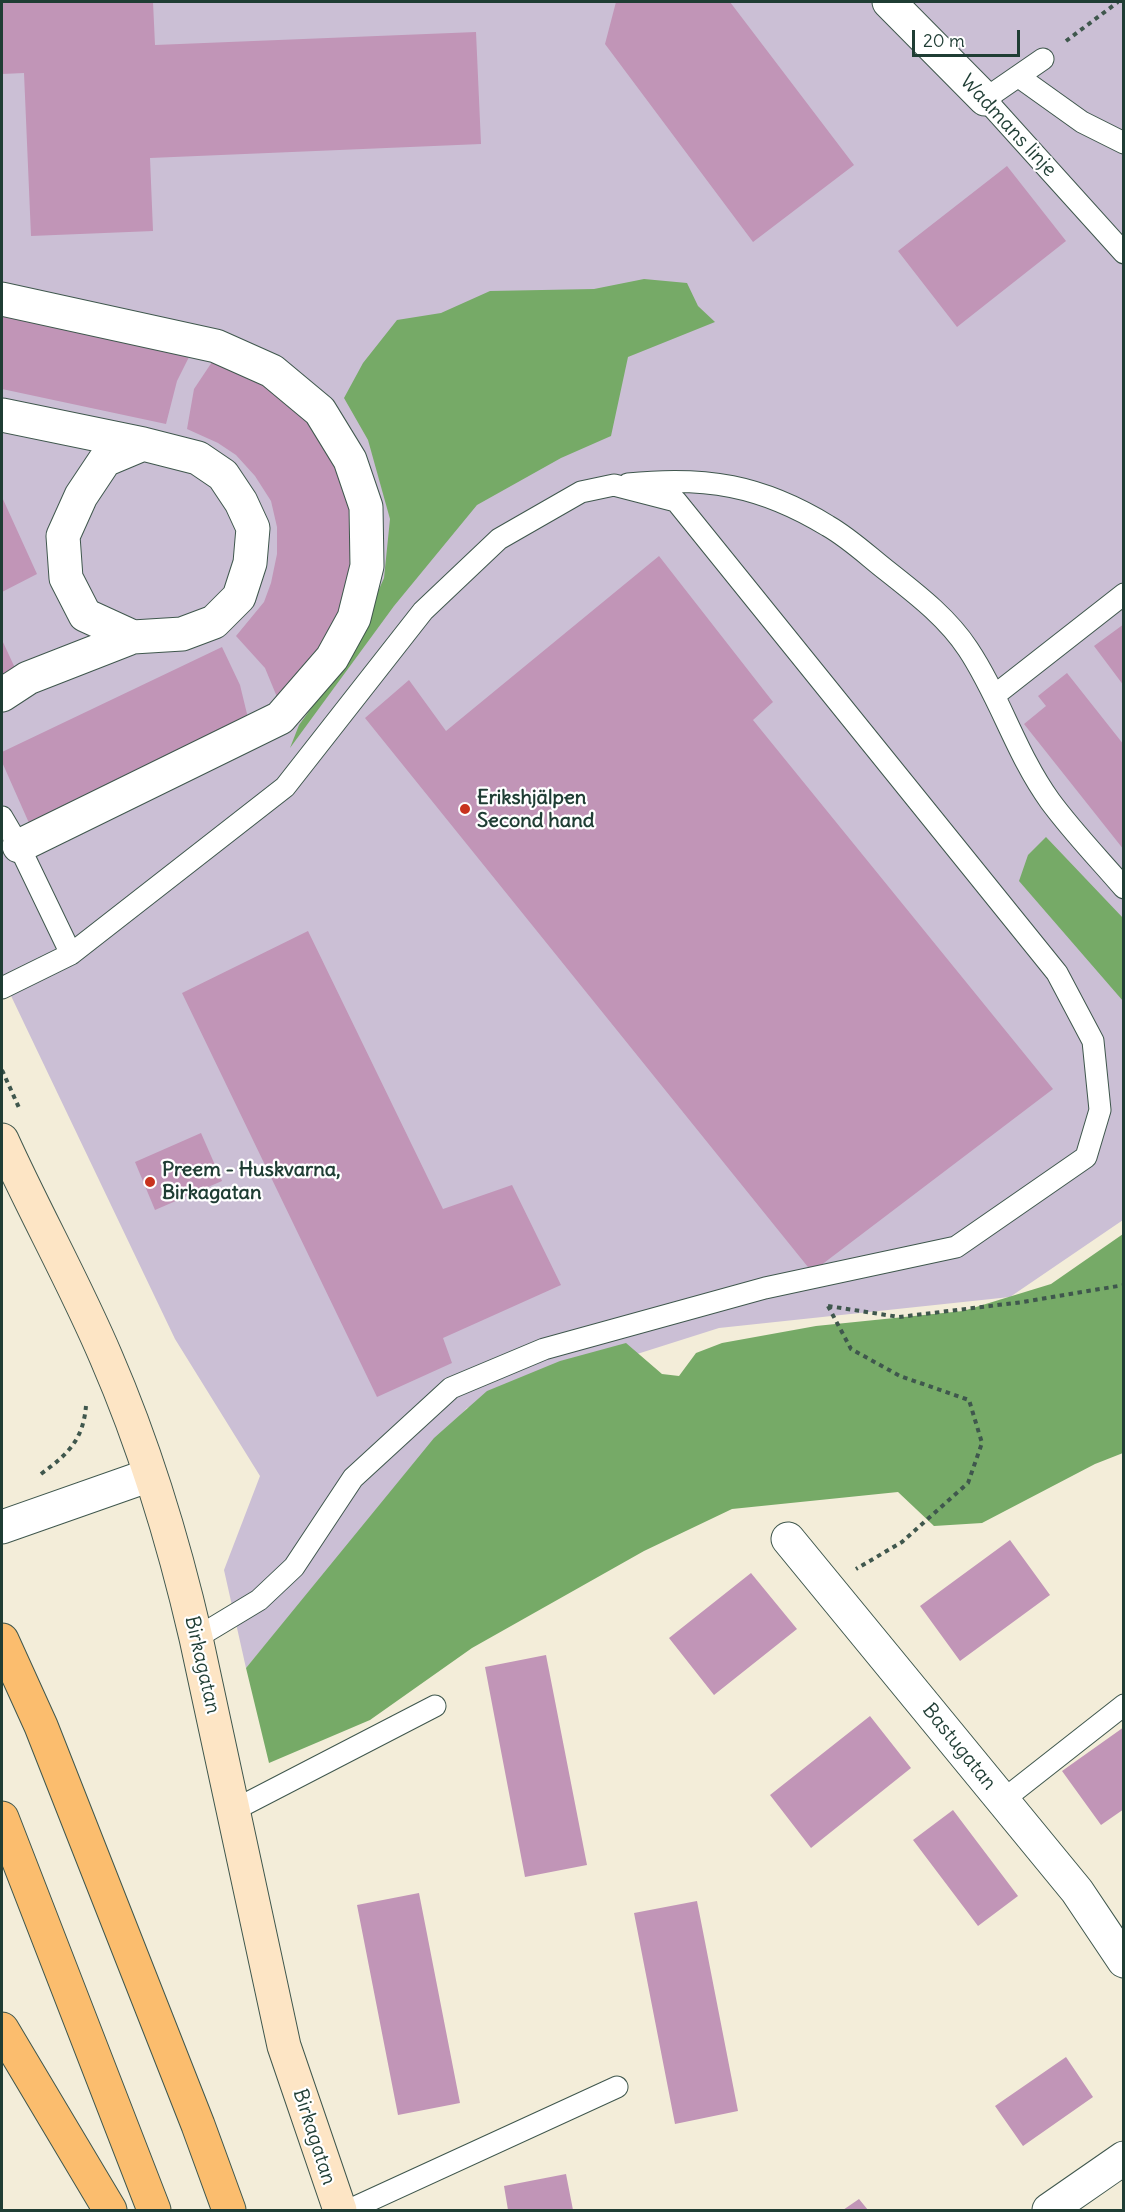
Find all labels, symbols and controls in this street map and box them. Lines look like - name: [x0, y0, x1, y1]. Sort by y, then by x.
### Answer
- scale bar: [915, 18, 1023, 56]
- text: 20 m: [923, 29, 965, 52]
- street label: Wadmans linje: [955, 70, 1061, 182]
- place label: Erikshjälpen Second hand: [477, 786, 595, 833]
- marker: Erikshjälpen Second hand: [458, 802, 472, 816]
- place label: Preem - Huskvarna, Birkagatan: [162, 1158, 340, 1205]
- marker: Preem - Huskvarna, Birkagatan: [143, 1175, 157, 1189]
- street label: Birkagatan: [179, 1614, 225, 1716]
- street label: Bastugatan: [917, 1699, 1001, 1795]
- street label: Birkagatan: [287, 2086, 341, 2188]

